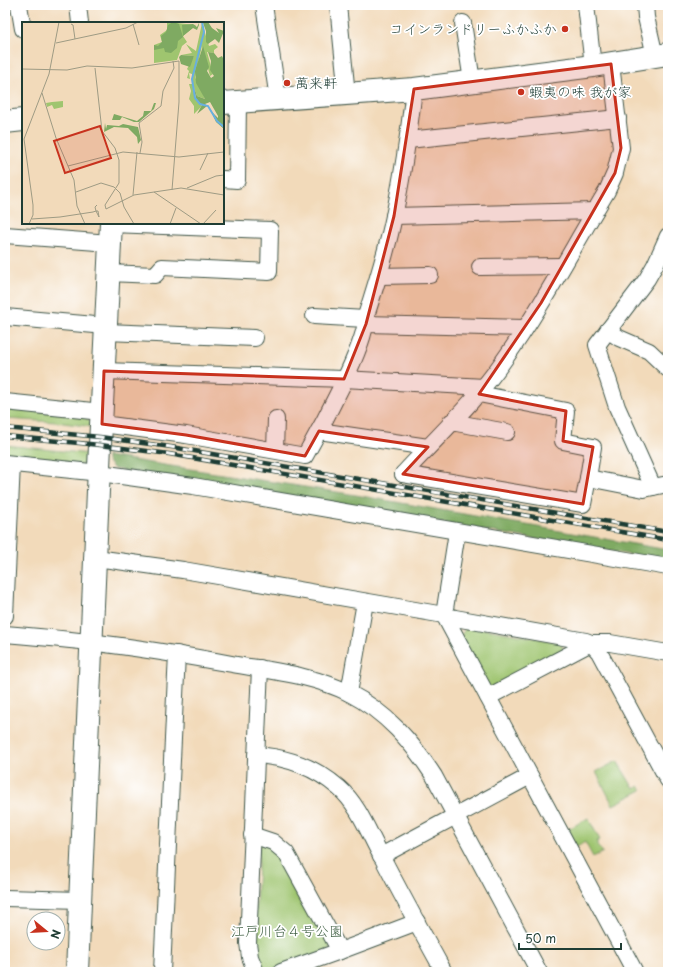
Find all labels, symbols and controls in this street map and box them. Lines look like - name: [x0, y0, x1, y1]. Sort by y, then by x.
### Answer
- place label: コインランドリーふかふか: [389, 18, 557, 39]
- inset map: [22, 22, 224, 224]
- marker: コインランドリーふかふか: [560, 24, 570, 34]
- place label: 萬来軒: [295, 72, 337, 93]
- marker: 萬来軒: [282, 78, 292, 88]
- place label: 蝦夷の味 我が家: [529, 81, 632, 102]
- marker: 蝦夷の味 我が家: [516, 87, 526, 97]
- north arrow: [26, 911, 66, 951]
- park label: 江戸川台４号公園: [231, 920, 343, 941]
- scale bar: [519, 925, 621, 951]
- text: N: [46, 927, 65, 941]
- text: 50 m: [525, 929, 556, 947]

